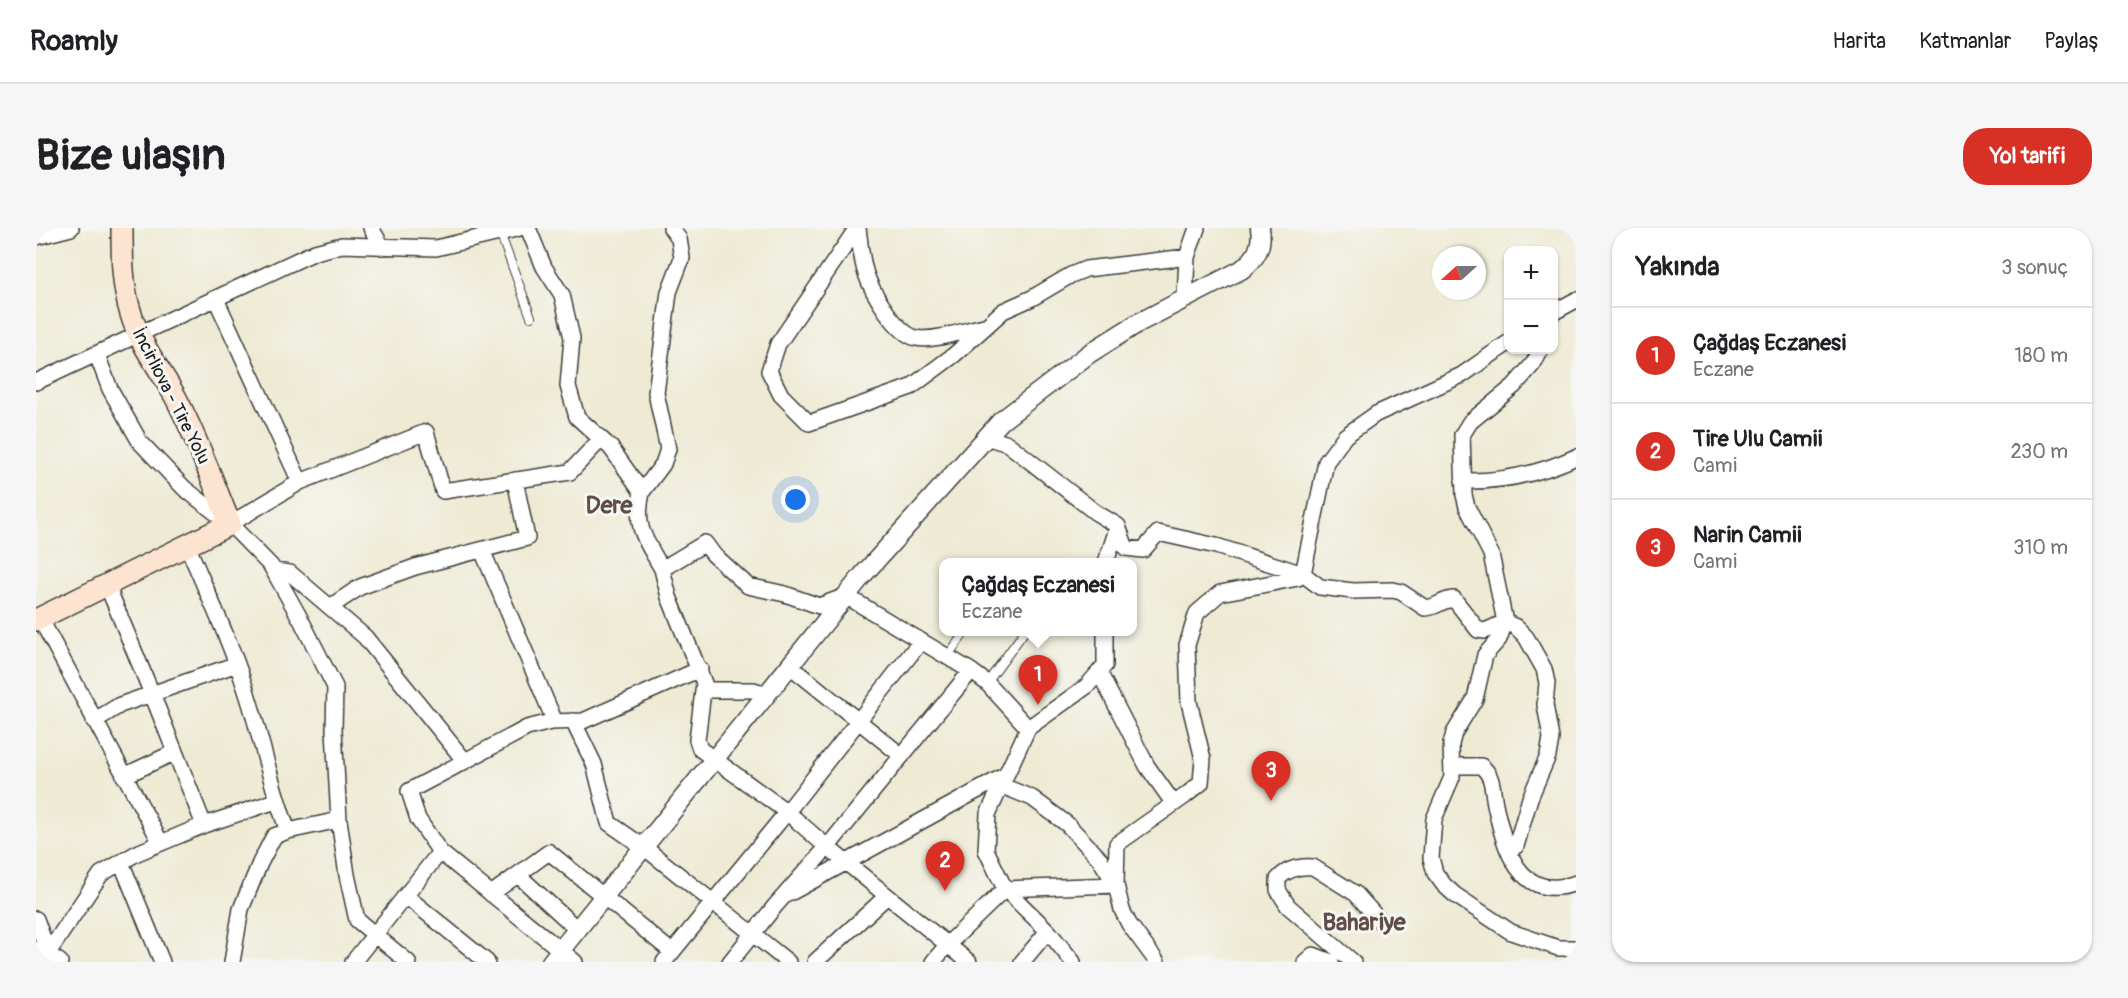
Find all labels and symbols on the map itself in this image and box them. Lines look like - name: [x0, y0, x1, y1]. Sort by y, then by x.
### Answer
- north arrow: [1432, 246, 1486, 300]
- street label: İncirliova - Tire Yolu: [127, 324, 215, 468]
- your location: [781, 485, 810, 514]
- district label: Dere: [586, 491, 634, 520]
- pin: 1: [1018, 656, 1058, 705]
- pin: 3: [1252, 752, 1290, 801]
- pin: 2: [926, 842, 964, 891]
- district label: Bahariye: [1322, 908, 1407, 937]

